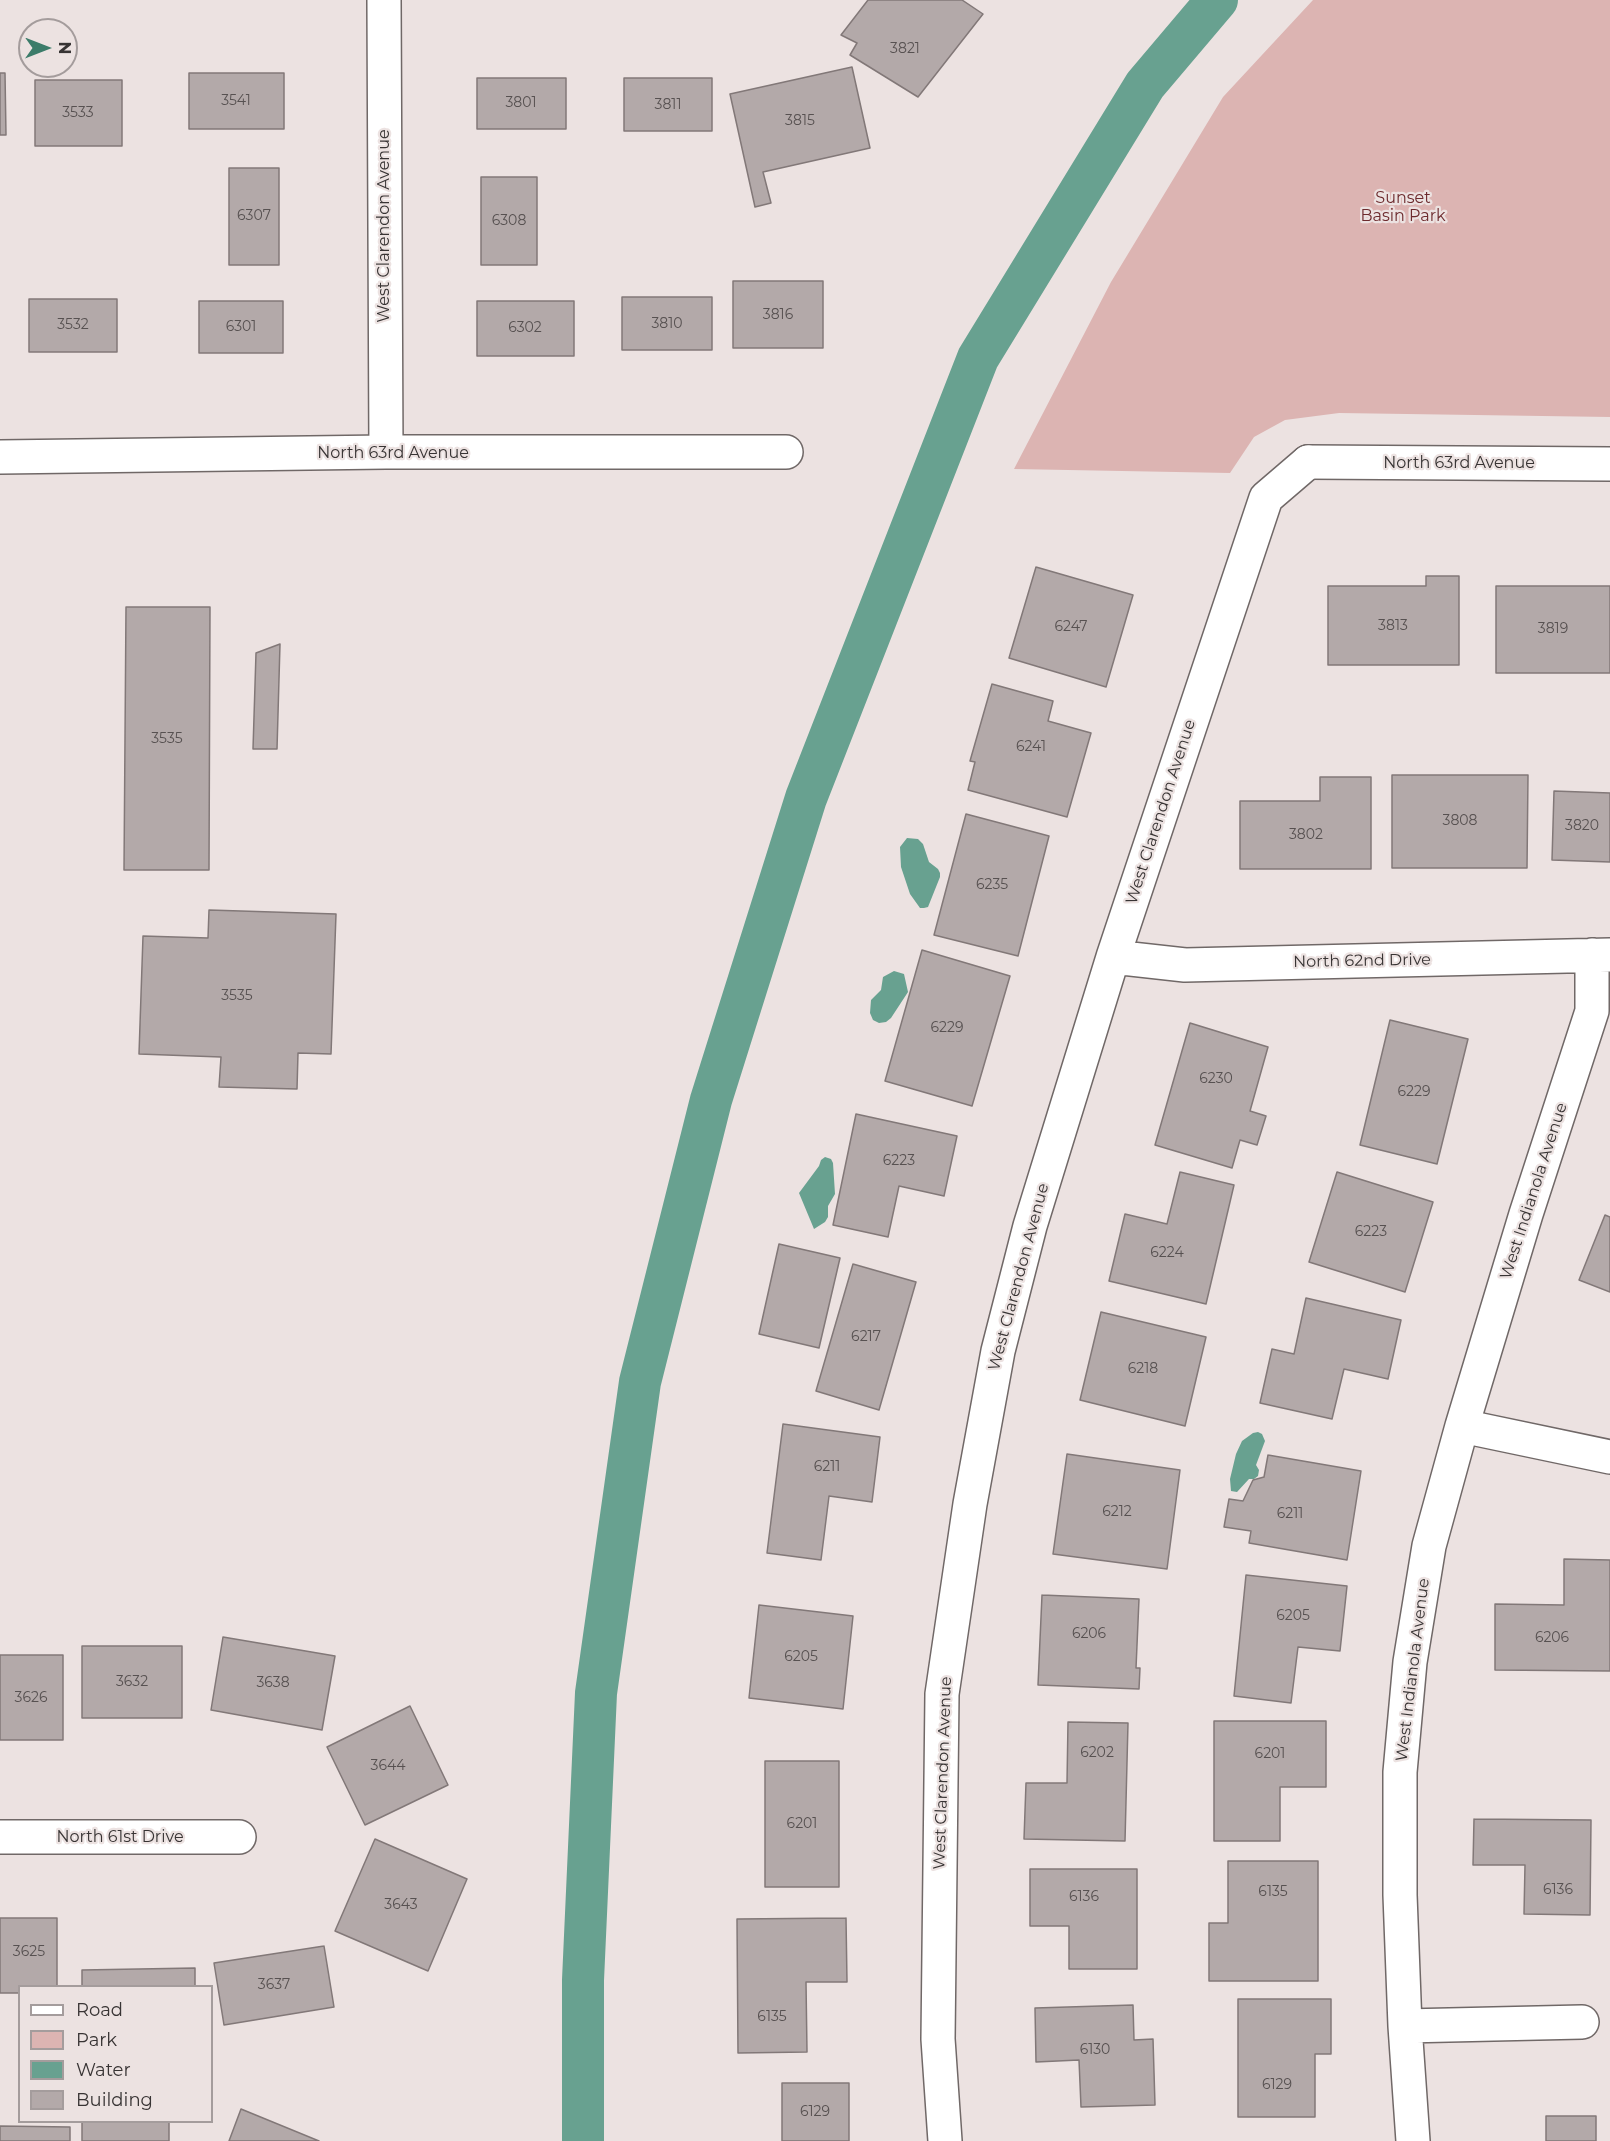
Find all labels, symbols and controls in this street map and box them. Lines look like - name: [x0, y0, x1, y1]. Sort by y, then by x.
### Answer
- north arrow: [18, 18, 78, 78]
- house number: 3821: [890, 41, 920, 57]
- text: N: [55, 42, 74, 54]
- house number: 3541: [221, 93, 251, 109]
- house number: 3801: [505, 95, 537, 111]
- house number: 3811: [655, 97, 681, 113]
- house number: 3533: [62, 105, 94, 121]
- house number: 3815: [785, 113, 815, 129]
- street label: West Clarendon Avenue: [374, 129, 394, 323]
- park label: Sunset Basin Park: [1360, 188, 1446, 226]
- house number: 6307: [237, 208, 271, 224]
- house number: 6308: [492, 213, 526, 229]
- house number: 3816: [763, 307, 793, 323]
- house number: 3810: [651, 316, 683, 332]
- house number: 3532: [57, 317, 89, 333]
- house number: 6301: [226, 319, 256, 335]
- house number: 6302: [508, 320, 542, 336]
- street label: North 63rd Avenue: [317, 443, 469, 463]
- street label: North 63rd Avenue: [1383, 453, 1535, 473]
- house number: 3813: [1378, 618, 1408, 634]
- house number: 6247: [1055, 619, 1087, 635]
- house number: 3819: [1538, 621, 1568, 637]
- street label: West Clarendon Avenue: [1122, 717, 1200, 907]
- house number: 3535: [151, 731, 183, 747]
- house number: 6241: [1016, 739, 1046, 755]
- house number: 3808: [1442, 813, 1478, 829]
- house number: 3820: [1565, 818, 1599, 834]
- house number: 3802: [1289, 827, 1323, 843]
- house number: 6235: [976, 877, 1008, 893]
- street label: North 62nd Drive: [1293, 950, 1431, 972]
- house number: 3535: [221, 988, 253, 1004]
- house number: 6229: [931, 1020, 963, 1036]
- house number: 6230: [1199, 1071, 1233, 1087]
- house number: 6229: [1398, 1084, 1430, 1100]
- street label: West Indianola Avenue: [1496, 1100, 1572, 1282]
- house number: 6223: [883, 1153, 915, 1169]
- street label: West Clarendon Avenue: [985, 1181, 1053, 1373]
- house number: 6223: [1355, 1224, 1387, 1240]
- house number: 6224: [1150, 1245, 1184, 1261]
- house number: 6217: [851, 1329, 881, 1345]
- house number: 6218: [1128, 1361, 1158, 1377]
- house number: 6211: [814, 1459, 840, 1475]
- house number: 6212: [1102, 1504, 1132, 1520]
- house number: 6211: [1277, 1506, 1303, 1522]
- street label: West Indianola Avenue: [1392, 1577, 1434, 1763]
- house number: 6205: [1276, 1608, 1310, 1624]
- house number: 6206: [1072, 1626, 1106, 1642]
- house number: 6206: [1535, 1630, 1569, 1646]
- house number: 6205: [784, 1649, 818, 1665]
- house number: 3632: [116, 1674, 148, 1690]
- house number: 3638: [256, 1675, 290, 1691]
- street label: West Clarendon Avenue: [930, 1676, 956, 1870]
- house number: 3626: [15, 1690, 47, 1706]
- house number: 6202: [1080, 1745, 1114, 1761]
- house number: 6201: [1255, 1746, 1285, 1762]
- house number: 3644: [371, 1758, 405, 1774]
- house number: 6201: [787, 1816, 817, 1832]
- street label: North 61st Drive: [56, 1827, 184, 1847]
- house number: 6136: [1543, 1882, 1573, 1898]
- house number: 6135: [1258, 1884, 1288, 1900]
- house number: 6136: [1069, 1889, 1099, 1905]
- house number: 3643: [384, 1897, 418, 1913]
- house number: 3625: [13, 1944, 45, 1960]
- house number: 3637: [258, 1977, 290, 1993]
- legend: [18, 1985, 213, 2123]
- text: Road: [76, 1999, 123, 2021]
- house number: 6135: [757, 2009, 787, 2025]
- text: Park: [76, 2029, 117, 2051]
- house number: 6130: [1080, 2042, 1110, 2058]
- text: Water: [76, 2059, 131, 2081]
- house number: 6129: [1262, 2077, 1292, 2093]
- text: Building: [76, 2089, 153, 2111]
- house number: 6129: [800, 2104, 830, 2120]

